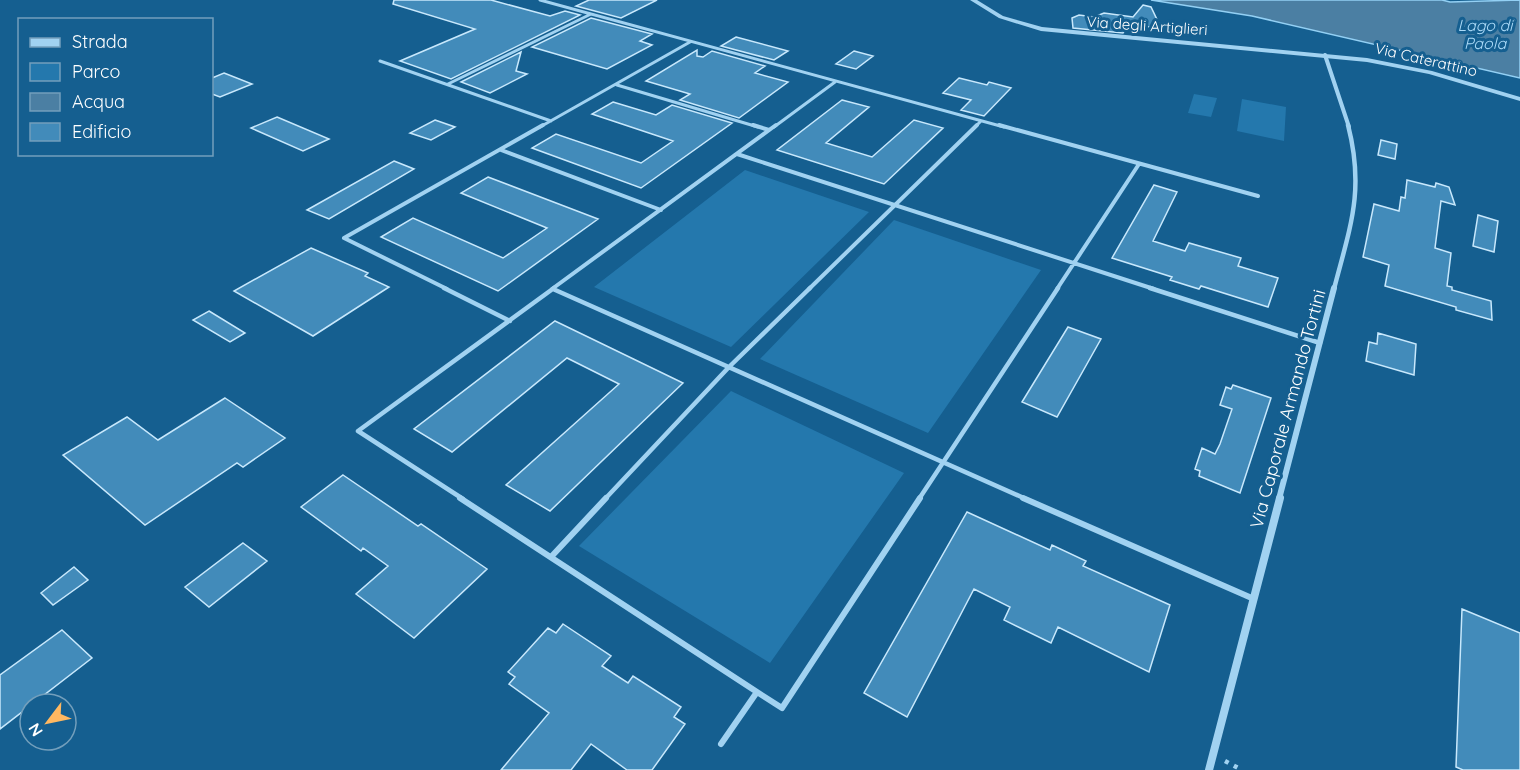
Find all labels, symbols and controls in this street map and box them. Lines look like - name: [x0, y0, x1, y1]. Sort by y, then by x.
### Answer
- street label: Via degli Artiglieri: [1086, 12, 1208, 39]
- water label: Lago di Paola: [1457, 15, 1514, 53]
- legend: [18, 18, 213, 156]
- text: Strada: [72, 30, 128, 53]
- street label: Via Caterattino: [1373, 38, 1479, 81]
- text: Parco: [72, 60, 120, 83]
- text: Acqua: [72, 90, 125, 113]
- text: Edificio: [72, 120, 131, 143]
- street label: Via Caporale Armando Tortini: [1245, 287, 1331, 531]
- north arrow: [18, 692, 78, 752]
- text: N: [24, 720, 47, 740]

